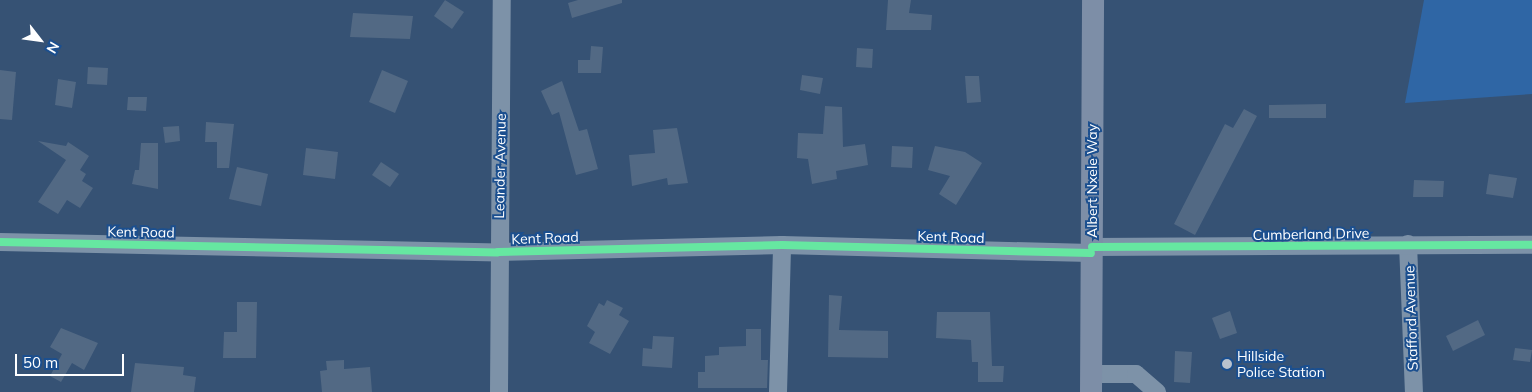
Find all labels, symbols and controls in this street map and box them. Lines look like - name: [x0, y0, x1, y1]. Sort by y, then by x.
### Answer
- north arrow: [15, 15, 65, 65]
- text: N: [43, 38, 63, 57]
- street label: Leander Avenue: [491, 113, 509, 219]
- street label: Albert Nxele Way: [1084, 124, 1100, 238]
- street label: Kent Road: [107, 223, 175, 241]
- street label: Cumberland Drive: [1253, 225, 1369, 243]
- street label: Kent Road: [917, 227, 985, 247]
- street label: Kent Road: [511, 228, 579, 248]
- street label: Stafford Avenue: [1401, 265, 1421, 371]
- scale bar: [18, 344, 126, 376]
- place label: Hillside Police Station: [1237, 348, 1325, 381]
- text: 50 m: [23, 353, 58, 372]
- marker: Hillside Police Station: [1221, 358, 1233, 370]

